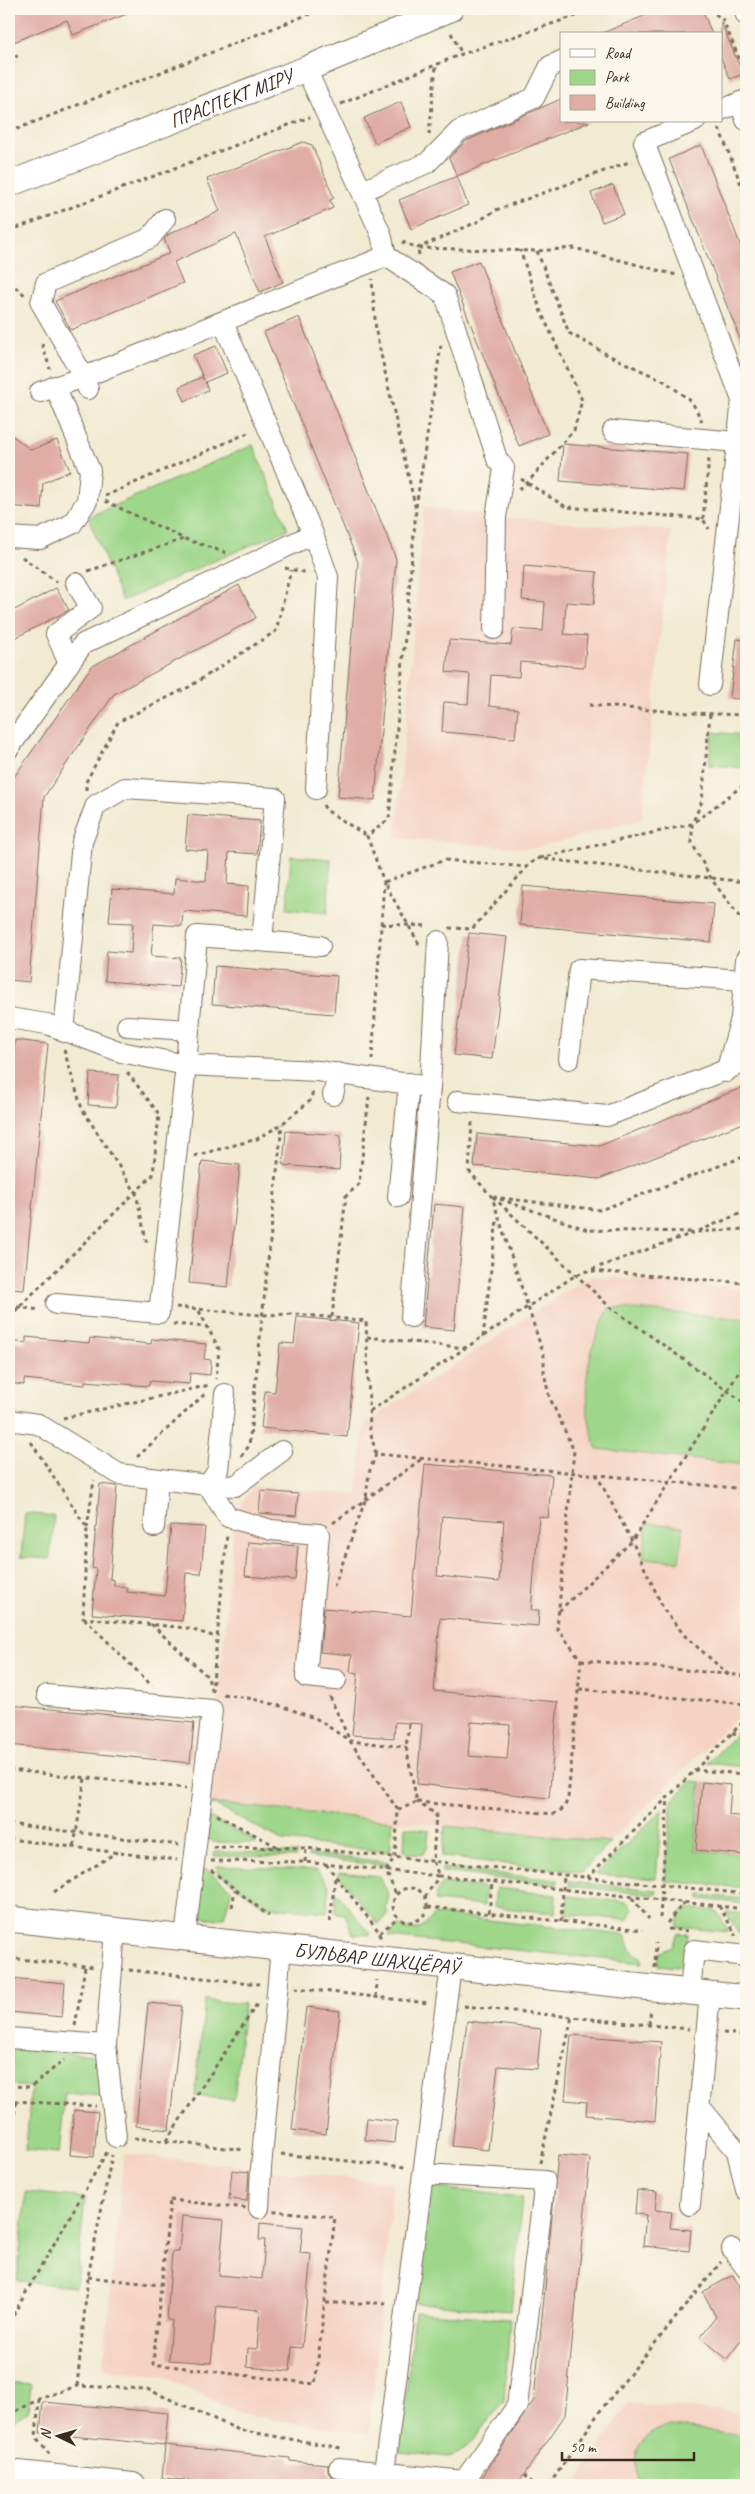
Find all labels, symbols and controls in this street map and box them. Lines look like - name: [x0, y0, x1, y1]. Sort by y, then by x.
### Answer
- legend: [560, 32, 722, 122]
- text: Road: [605, 44, 632, 63]
- street label: ПРАСПЕКТ МІРУ: [166, 62, 299, 133]
- text: Park: [605, 68, 630, 87]
- text: Building: [605, 94, 645, 113]
- street label: БУЛЬВАР ШАХЦЁРАЎ: [293, 1937, 463, 1980]
- north arrow: [32, 2412, 82, 2462]
- text: N: [37, 2428, 55, 2440]
- scale bar: [562, 2429, 695, 2461]
- text: 50 m: [570, 2438, 597, 2457]

